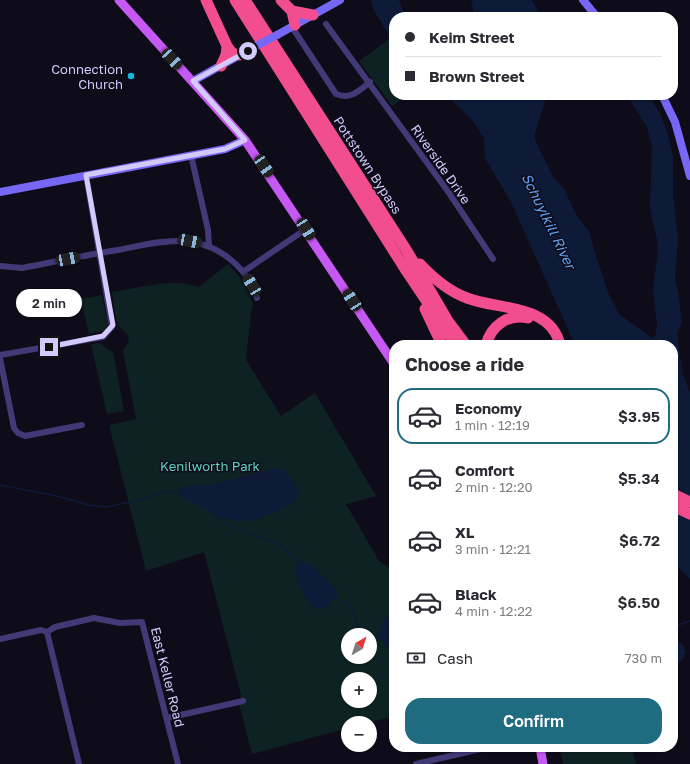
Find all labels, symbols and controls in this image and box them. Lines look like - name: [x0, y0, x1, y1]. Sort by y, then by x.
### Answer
- text: Keim Street: [429, 28, 515, 46]
- route start: [239, 42, 257, 60]
- car: [159, 46, 185, 72]
- place label: Connection Church: [51, 61, 123, 92]
- text: Brown Street: [429, 67, 525, 85]
- marker: Connection Church: [126, 71, 136, 81]
- street label: Pottstown Bypass: [331, 113, 406, 217]
- street label: Riverside Drive: [408, 121, 474, 207]
- car: [252, 153, 276, 179]
- water label: Schuylkill River: [518, 170, 581, 274]
- car: [294, 216, 318, 242]
- car: [177, 233, 203, 249]
- car: [55, 251, 81, 267]
- car: [241, 272, 263, 298]
- car: [340, 287, 364, 313]
- callout: 2 min: [16, 289, 82, 317]
- text: 2 min: [32, 295, 66, 311]
- route end: [40, 338, 58, 356]
- text: Choose a ride: [405, 353, 524, 375]
- icon: car: [407, 398, 443, 434]
- text: Economy: [455, 399, 522, 417]
- text: $3.95: [618, 407, 660, 425]
- text: 1 min · 12:19: [455, 417, 530, 433]
- park label: Kenilworth Park: [160, 458, 261, 474]
- icon: car: [407, 460, 443, 496]
- text: Comfort: [455, 461, 514, 479]
- text: $5.34: [618, 469, 660, 487]
- text: 2 min · 12:20: [455, 479, 533, 495]
- icon: car: [407, 522, 443, 558]
- text: XL: [455, 523, 474, 541]
- text: $6.72: [619, 531, 660, 549]
- text: 3 min · 12:21: [455, 541, 531, 557]
- icon: car: [407, 584, 443, 620]
- text: Black: [455, 585, 497, 603]
- text: $6.50: [618, 593, 660, 611]
- text: 4 min · 12:22: [455, 603, 532, 619]
- street label: East Keller Road: [148, 625, 188, 729]
- north arrow: [341, 628, 377, 664]
- map controls: [341, 628, 377, 752]
- icon: cash: [405, 647, 427, 669]
- text: Cash: [437, 649, 473, 667]
- text: 730 m: [625, 650, 662, 666]
- button: +: [341, 672, 377, 708]
- button: Confirm: [405, 698, 662, 744]
- button: −: [341, 716, 377, 752]

